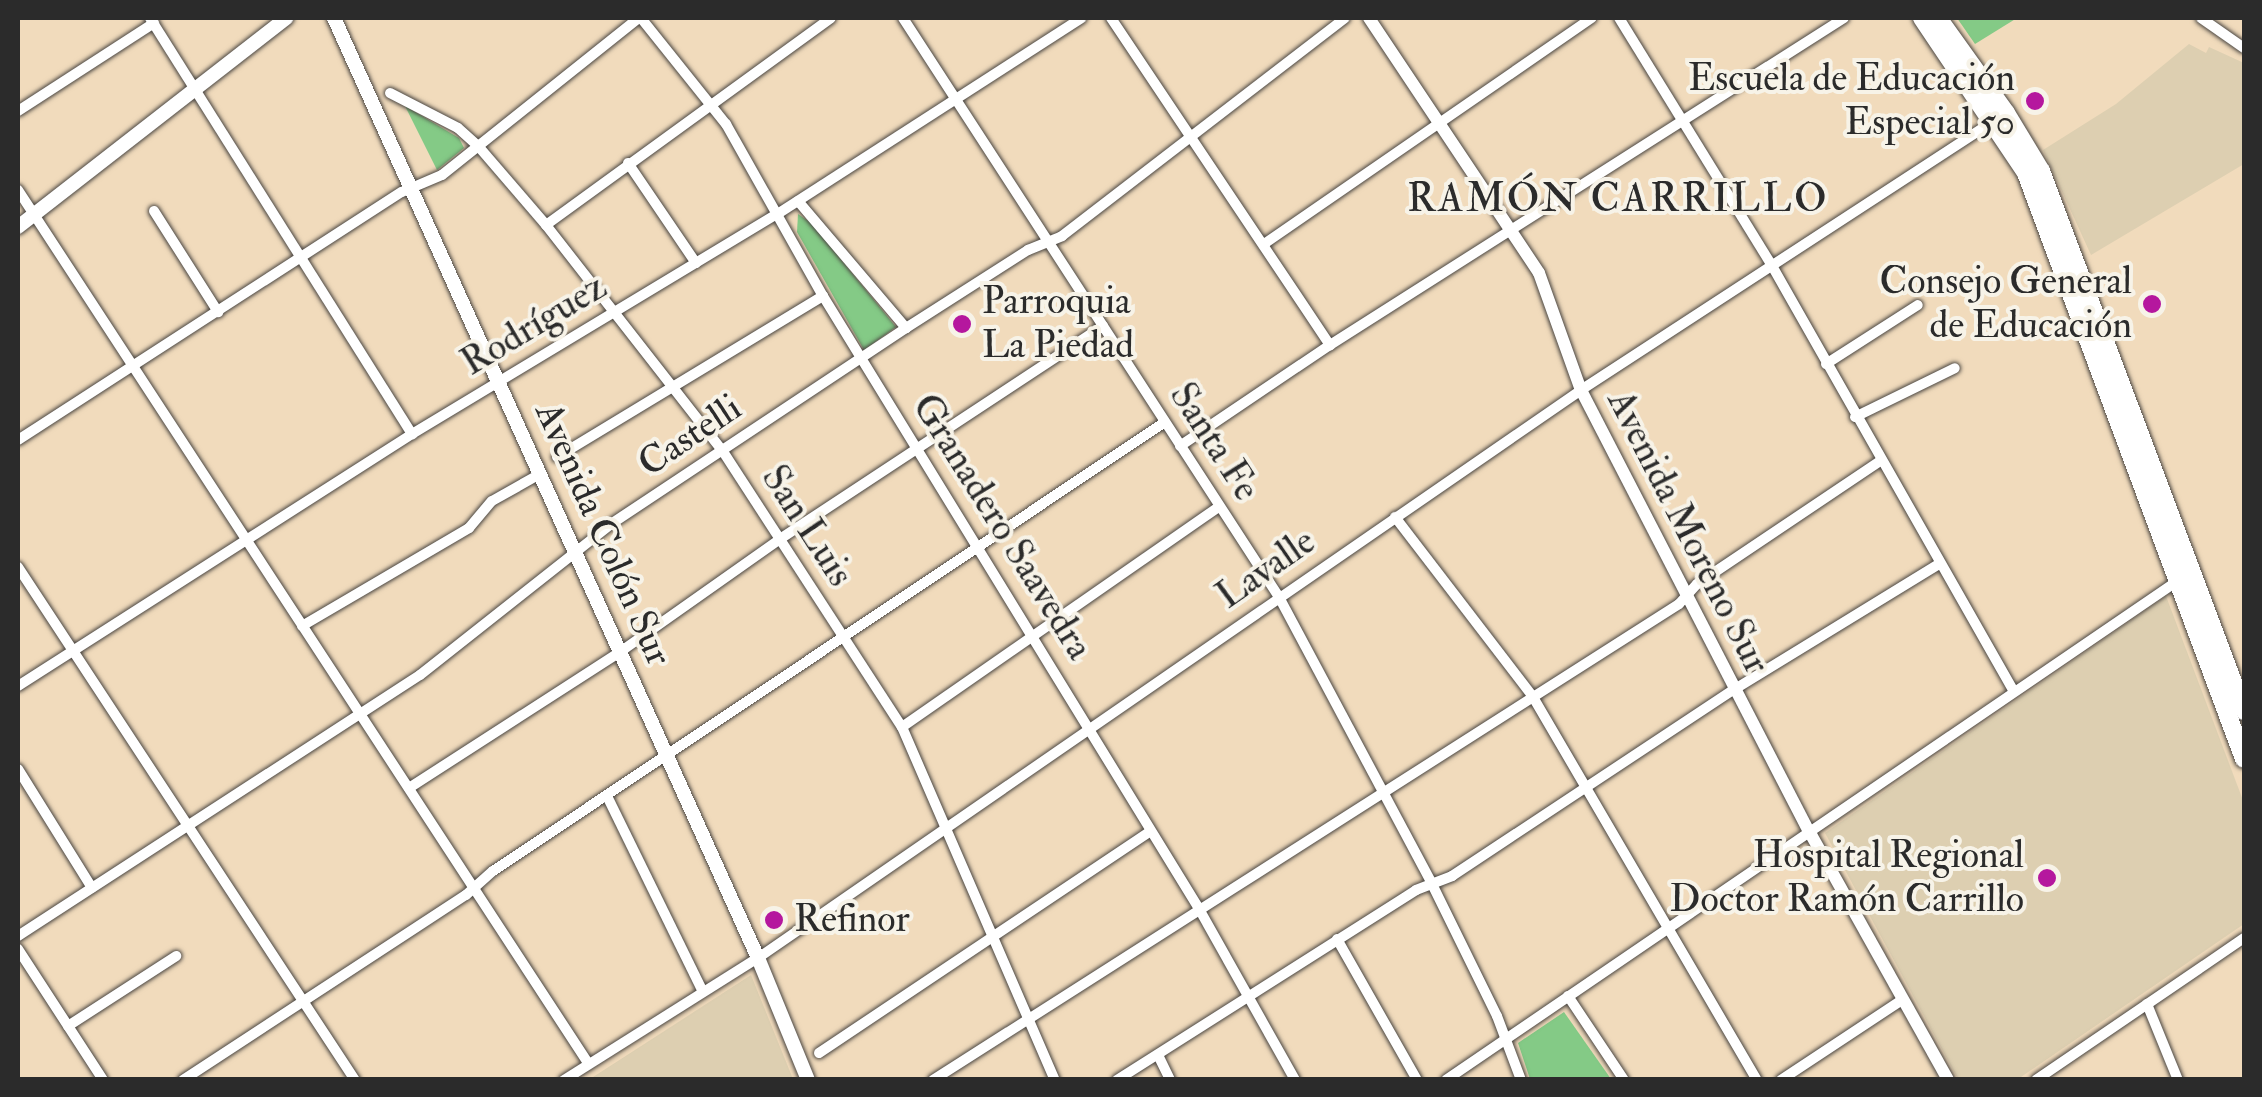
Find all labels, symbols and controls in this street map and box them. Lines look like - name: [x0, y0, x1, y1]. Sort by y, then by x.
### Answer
- place label: Escuela de Educación Especial 50: [1688, 56, 2015, 146]
- marker: Escuela de Educación Especial 50: [2024, 90, 2046, 112]
- district label: RAMÓN CARRILLO: [1407, 175, 1829, 223]
- place label: Consejo General de Educación: [1879, 259, 2132, 348]
- street label: Rodríguez: [453, 264, 615, 386]
- place label: Parroquia La Piedad: [982, 279, 1134, 368]
- marker: Consejo General de Educación: [2141, 293, 2163, 315]
- marker: Parroquia La Piedad: [951, 313, 973, 335]
- street label: Santa Fe: [1159, 375, 1269, 509]
- street label: Avenida Moreno Sur: [1597, 383, 1779, 681]
- street label: Castelli: [630, 385, 750, 487]
- street label: Granadero Saavedra: [902, 386, 1102, 668]
- street label: Avenida Colón Sur: [525, 395, 681, 673]
- street label: San Luis: [751, 457, 863, 595]
- street label: Lavalle: [1208, 519, 1324, 619]
- place label: Hospital Regional Doctor Ramón Carrillo: [1669, 833, 2024, 922]
- marker: Hospital Regional Doctor Ramón Carrillo: [2034, 865, 2060, 891]
- place label: Refinor: [794, 897, 910, 943]
- marker: Refinor: [763, 909, 785, 931]

